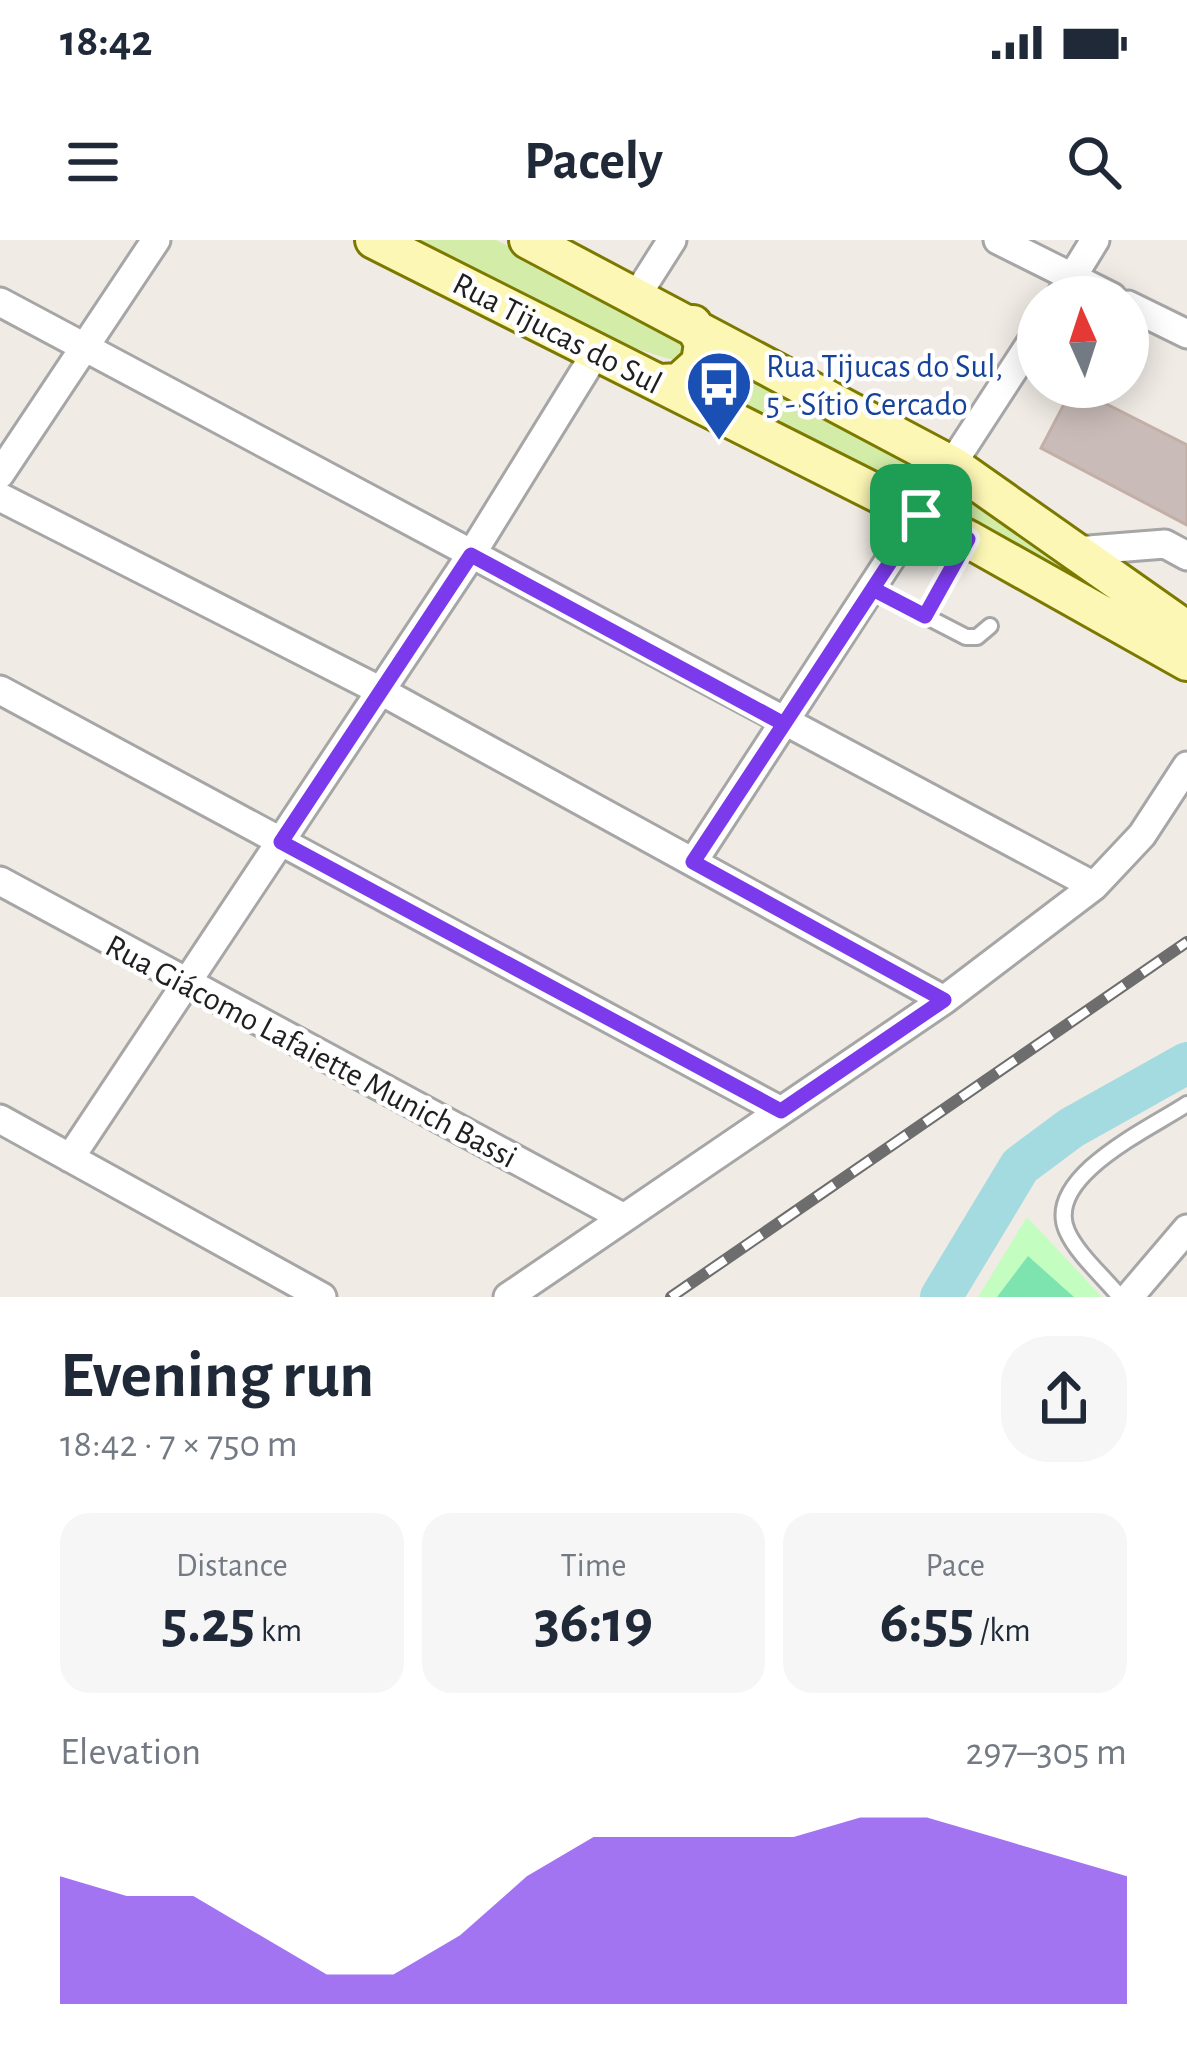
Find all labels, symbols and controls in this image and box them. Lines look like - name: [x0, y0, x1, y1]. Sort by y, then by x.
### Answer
- text: 18:42: [60, 19, 153, 64]
- icon: menu: [60, 129, 126, 195]
- icon: search: [1061, 129, 1127, 195]
- text: Pacely: [524, 135, 663, 189]
- street label: Rua Tijucas do Sul: [447, 267, 667, 401]
- north arrow: [1017, 276, 1149, 408]
- map controls: [1017, 276, 1149, 408]
- bus stop icon: Rua Tijucas do Sul, 5 - Sítio Cercado: [684, 349, 754, 443]
- place label: Rua Tijucas do Sul, 5 - Sítio Cercado: [766, 351, 1003, 422]
- pin: [870, 464, 972, 566]
- icon: arrive: [888, 482, 954, 548]
- street label: Rua Giácomo Lafaiette Munich Bassi: [100, 930, 522, 1175]
- button: share: [1001, 1336, 1127, 1462]
- text: Evening run: [60, 1343, 374, 1409]
- text: 18:42 · 7 × 750 m: [60, 1425, 298, 1464]
- text: Distance: [176, 1550, 288, 1583]
- text: Time: [561, 1550, 626, 1583]
- text: Pace: [925, 1550, 985, 1583]
- text: 5.25: [161, 1593, 255, 1653]
- text: 36:19: [534, 1593, 653, 1653]
- text: 6:55: [880, 1593, 974, 1653]
- text: km: [255, 1615, 302, 1648]
- text: /km: [974, 1615, 1031, 1648]
- text: Elevation: [60, 1733, 201, 1772]
- text: 297–305 m: [966, 1733, 1127, 1772]

